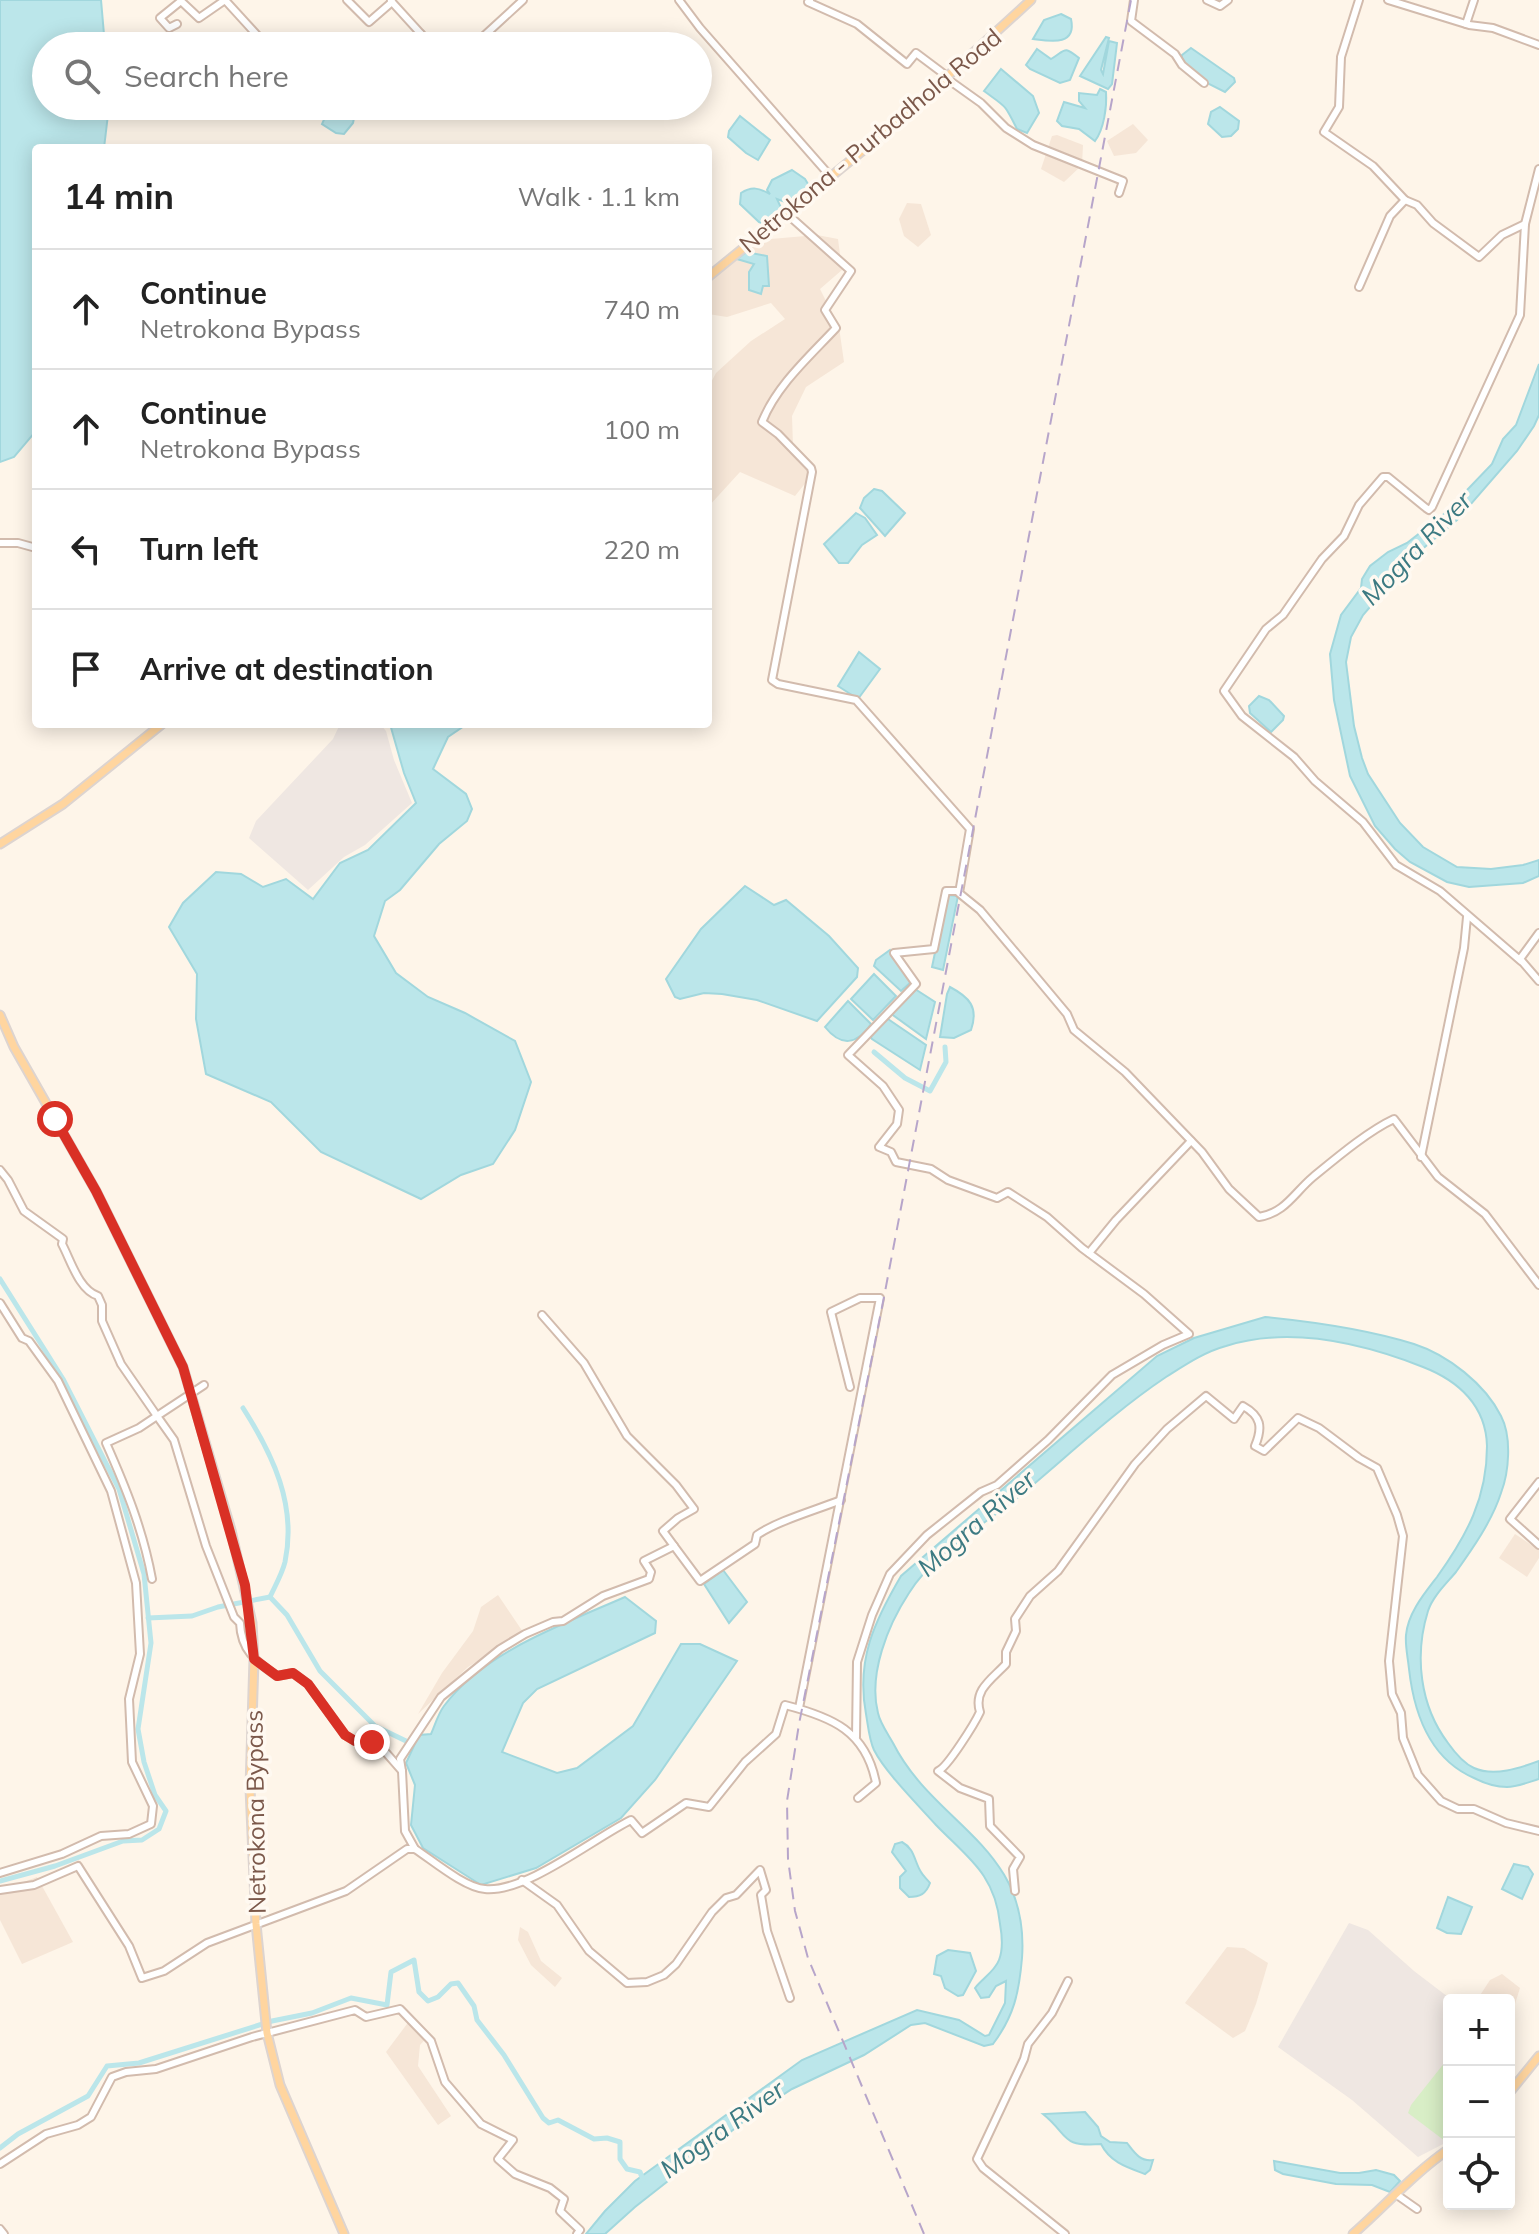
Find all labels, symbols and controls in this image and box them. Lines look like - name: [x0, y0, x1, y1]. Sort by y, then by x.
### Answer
- street label: Netrokona - Purbadhola Road: [733, 22, 1007, 258]
- search box: [32, 32, 712, 120]
- icon: search: [60, 54, 104, 98]
- text: Search here: [124, 57, 289, 95]
- text: 14 min: [64, 175, 174, 218]
- text: Walk · 1.1 km: [518, 180, 680, 213]
- text: Continue: [140, 274, 267, 312]
- icon: ahead: [64, 287, 108, 331]
- text: 740 m: [604, 293, 680, 326]
- text: Netrokona Bypass: [140, 312, 361, 345]
- text: Continue: [140, 394, 267, 432]
- icon: ahead: [64, 407, 108, 451]
- text: 100 m: [604, 413, 680, 446]
- text: Netrokona Bypass: [140, 432, 361, 465]
- water label: Mogra River: [1353, 483, 1480, 612]
- icon: left: [64, 527, 108, 571]
- text: Turn left: [140, 530, 258, 568]
- text: 220 m: [604, 533, 680, 566]
- icon: arrive: [64, 647, 108, 691]
- text: Arrive at destination: [140, 650, 434, 688]
- route start: [37, 1101, 73, 1137]
- water label: Mogra River: [910, 1462, 1043, 1583]
- street label: Netrokona Bypass: [238, 1710, 272, 1914]
- route end: [354, 1724, 390, 1760]
- map controls: [1443, 1994, 1515, 2210]
- button: +: [1443, 1994, 1515, 2066]
- button: −: [1443, 2066, 1515, 2138]
- water label: Mogra River: [653, 2072, 792, 2185]
- button: locate: [1443, 2138, 1515, 2210]

